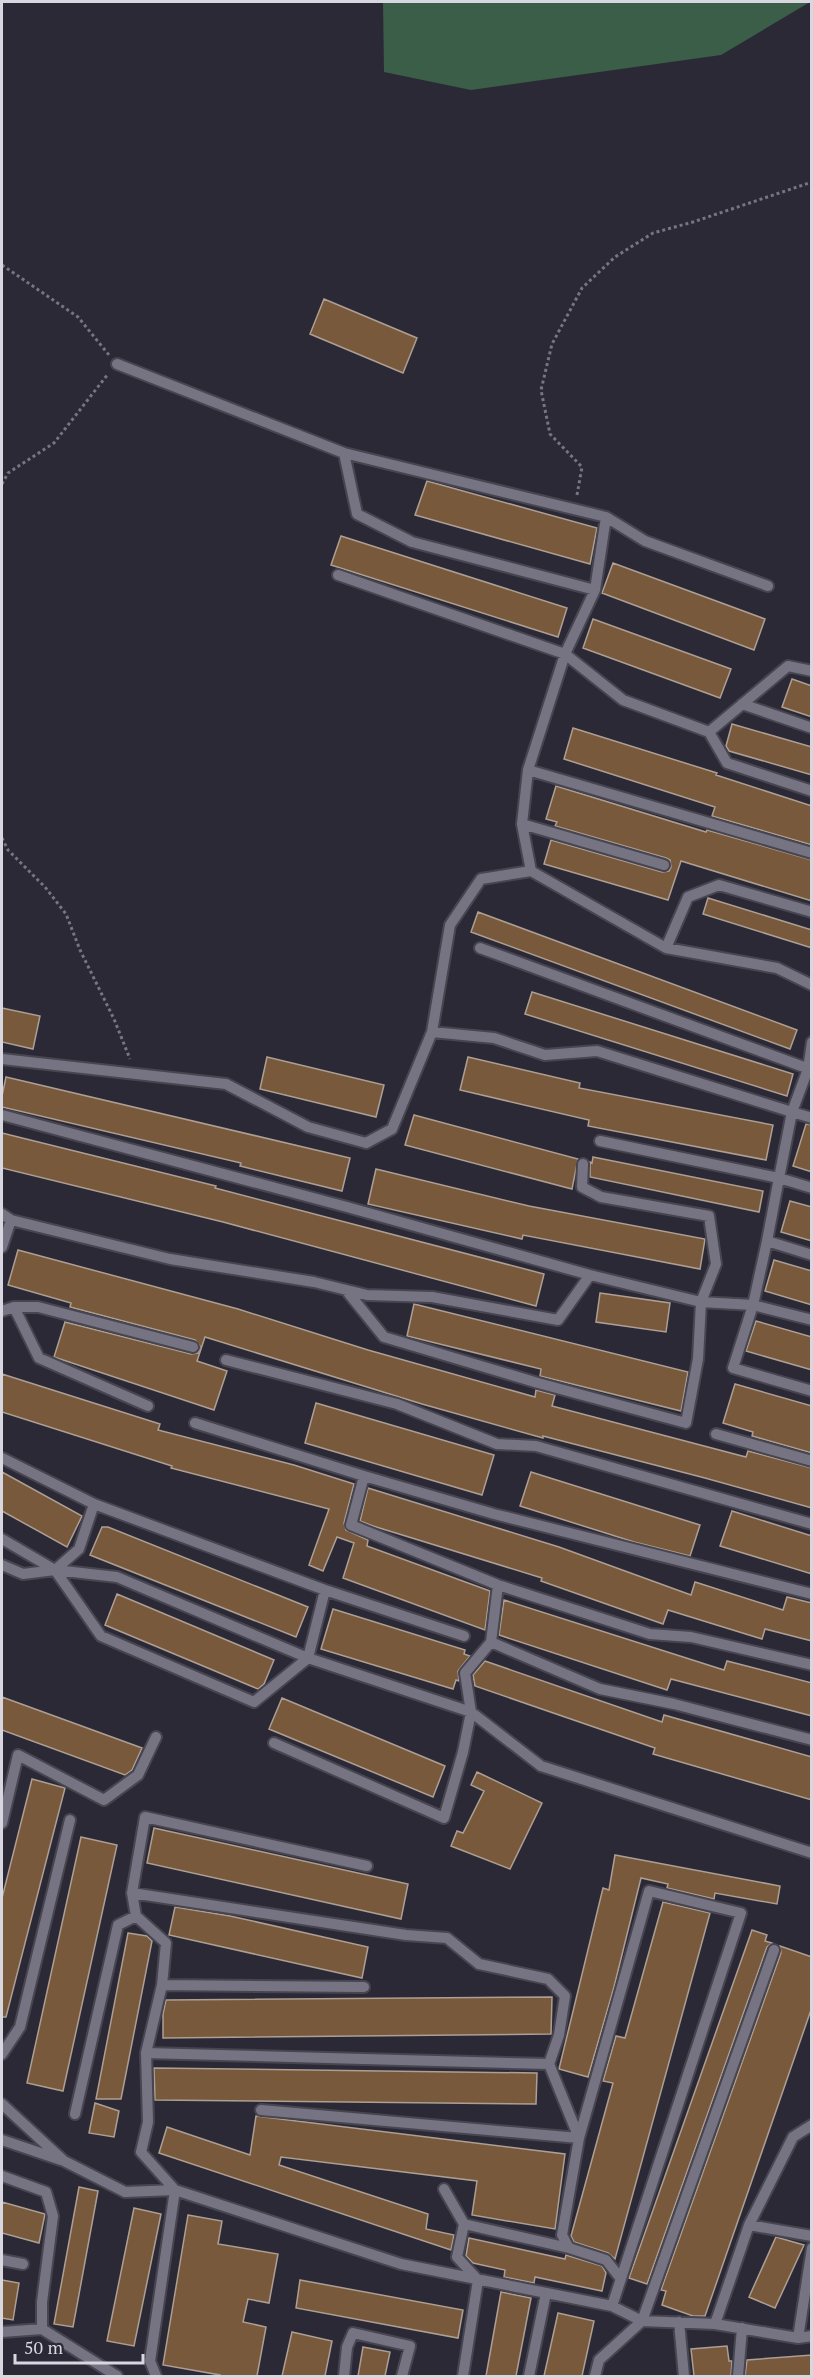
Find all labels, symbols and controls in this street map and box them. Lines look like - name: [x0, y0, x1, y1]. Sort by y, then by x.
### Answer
- scale bar: [15, 2327, 142, 2365]
- text: 50 m: [24, 2335, 64, 2359]

